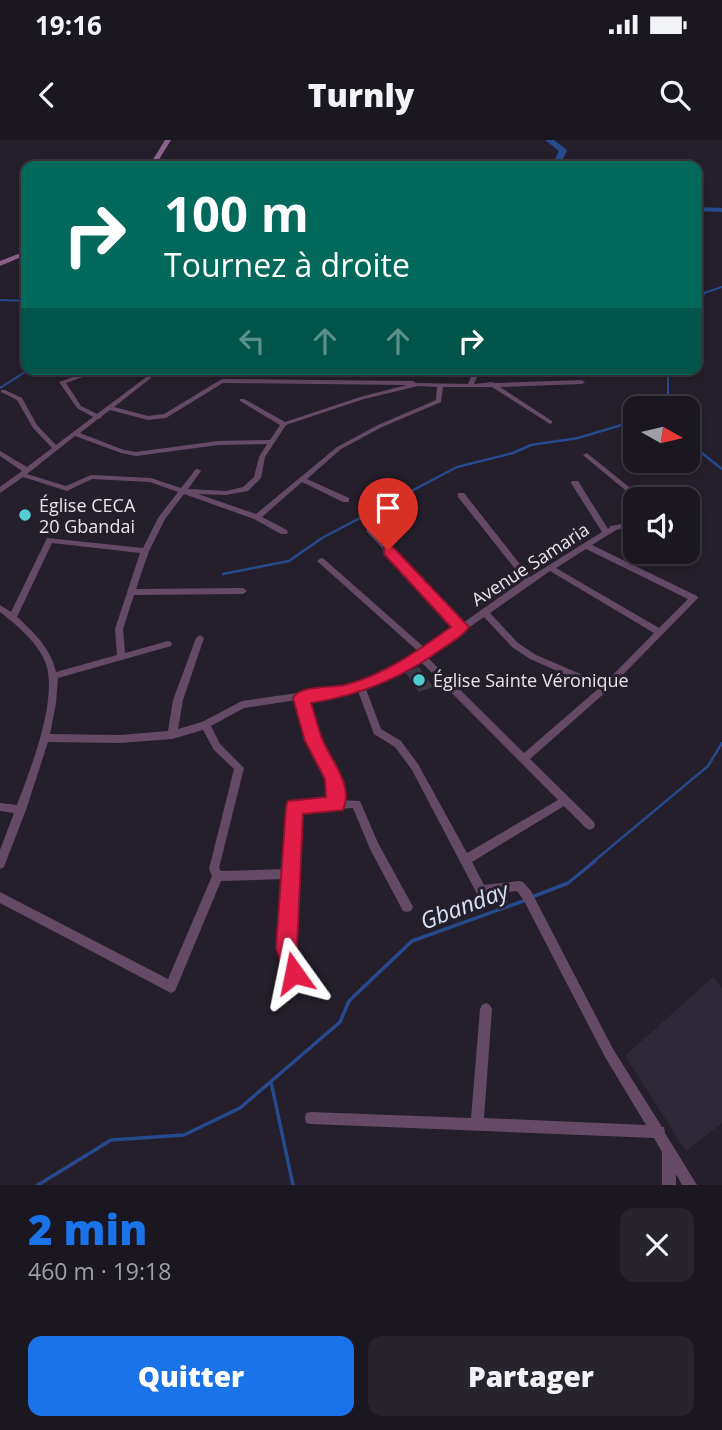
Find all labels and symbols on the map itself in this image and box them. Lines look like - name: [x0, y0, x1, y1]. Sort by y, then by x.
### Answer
- north arrow: [623, 396, 700, 472]
- pin: [358, 478, 418, 550]
- place label: Église CECA 20 Gbandai: [39, 493, 136, 538]
- marker: Église CECA 20 Gbandai: [17, 507, 33, 523]
- street label: Avenue Samaria: [467, 517, 593, 611]
- place label: Église Sainte Véronique: [433, 668, 629, 692]
- marker: Église Sainte Véronique: [411, 672, 427, 688]
- water label: Gbanday: [415, 873, 514, 936]
- position arrow: [257, 936, 331, 1010]

